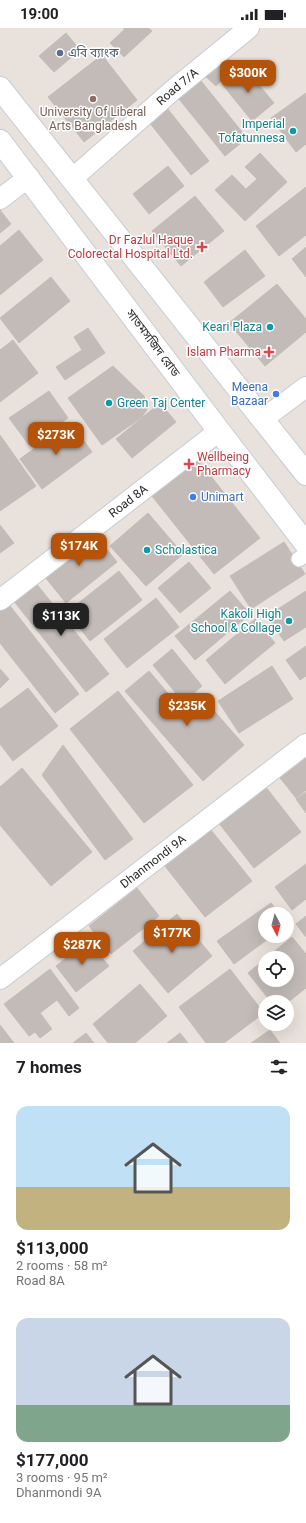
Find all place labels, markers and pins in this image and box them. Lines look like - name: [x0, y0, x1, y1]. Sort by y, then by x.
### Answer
- place label: এবি ব্যাংক: [68, 45, 119, 60]
- marker: এবি ব্যাংক: [55, 48, 65, 58]
- pin: $300K: [220, 60, 276, 94]
- marker: University Of Liberal Arts Bangladesh: [88, 94, 98, 104]
- place label: University Of Liberal Arts Bangladesh: [40, 105, 146, 133]
- place label: Imperial Tofatunnesa: [218, 117, 285, 145]
- marker: Imperial Tofatunnesa: [288, 126, 298, 136]
- place label: Dr Fazlul Haque Colorectal Hospital Ltd.: [68, 233, 193, 261]
- marker: Dr Fazlul Haque Colorectal Hospital Ltd.: [196, 241, 208, 253]
- place label: Keari Plaza: [202, 320, 262, 334]
- marker: Keari Plaza: [265, 322, 275, 332]
- place label: Islam Pharma: [187, 345, 261, 359]
- marker: Islam Pharma: [264, 347, 274, 357]
- place label: Meena Bazaar: [231, 380, 268, 408]
- marker: Meena Bazaar: [271, 389, 281, 399]
- place label: Green Taj Center: [117, 396, 205, 410]
- marker: Green Taj Center: [104, 398, 114, 408]
- pin: $273K: [28, 422, 84, 456]
- place label: Wellbeing Pharmacy: [197, 450, 251, 478]
- marker: Wellbeing Pharmacy: [184, 459, 194, 469]
- place label: Unimart: [201, 490, 244, 504]
- marker: Unimart: [188, 492, 198, 502]
- pin: $174K: [51, 533, 107, 567]
- place label: Scholastica: [155, 543, 217, 557]
- marker: Scholastica: [142, 545, 152, 555]
- pin: $113K: [33, 603, 89, 637]
- place label: Kakoli High School & Collage: [191, 607, 281, 635]
- marker: Kakoli High School & Collage: [284, 616, 294, 626]
- pin: $235K: [159, 693, 215, 727]
- pin: $177K: [144, 920, 200, 954]
- pin: $287K: [54, 932, 110, 966]

